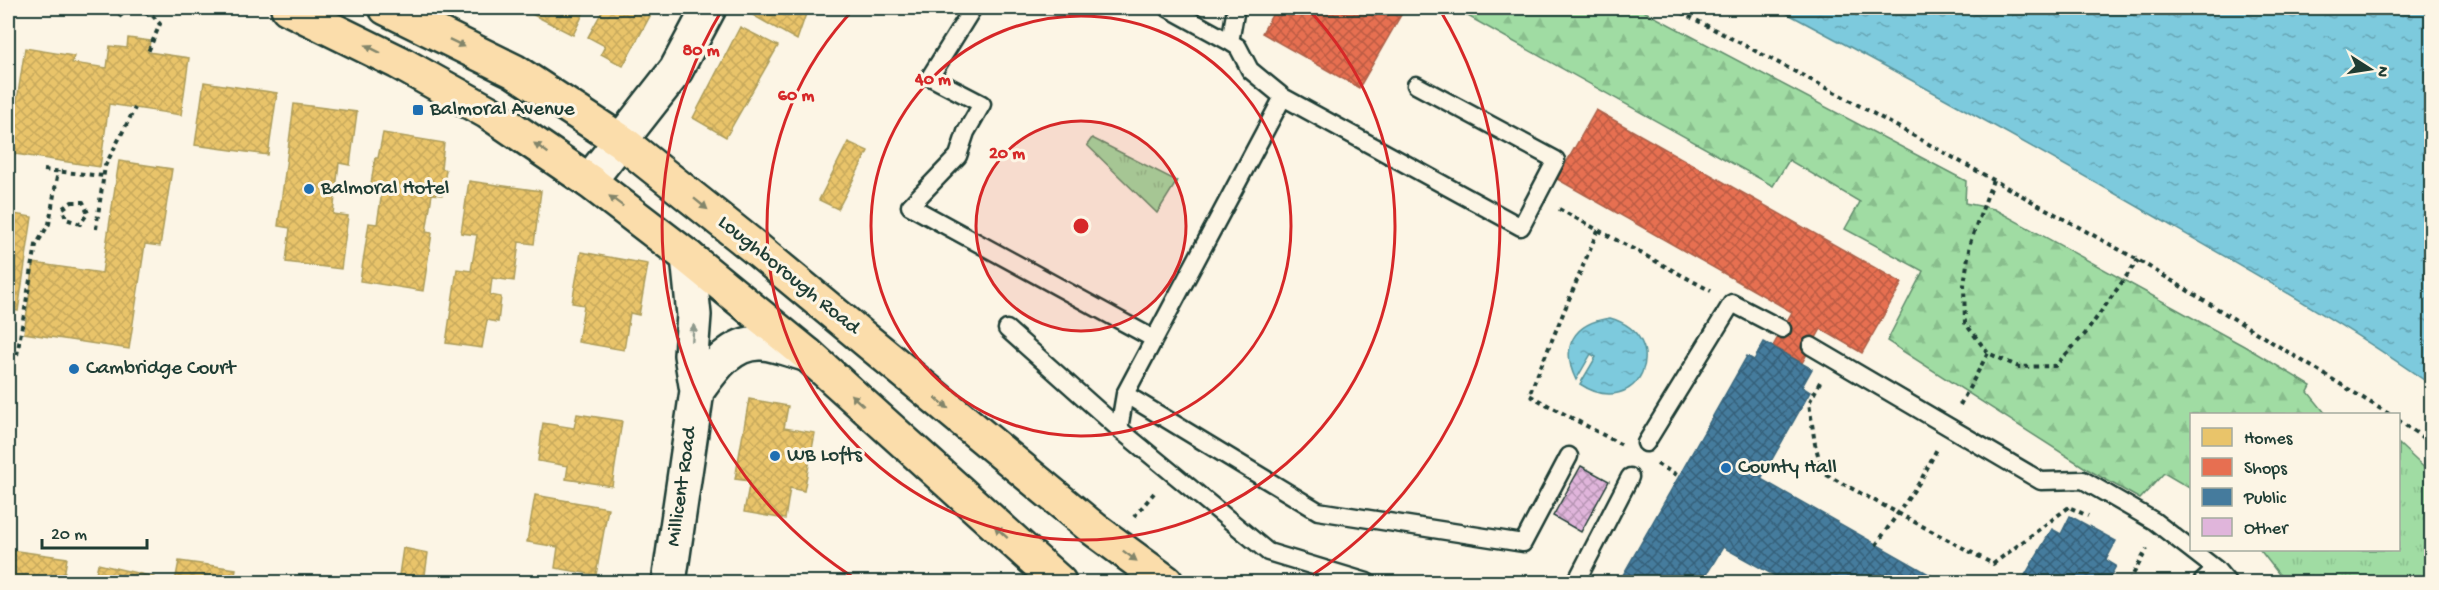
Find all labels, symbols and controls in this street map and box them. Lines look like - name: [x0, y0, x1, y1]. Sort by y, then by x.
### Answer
- one-way arrow: [448, 38, 465, 47]
- north arrow: [2340, 39, 2400, 99]
- text: 80 m: [682, 41, 720, 62]
- one-way arrow: [364, 44, 381, 54]
- text: N: [2371, 64, 2392, 79]
- text: 40 m: [914, 70, 951, 91]
- text: 60 m: [778, 86, 814, 107]
- place label: Balmoral Avenue: [429, 98, 576, 123]
- marker: Balmoral Avenue: [411, 103, 425, 117]
- one-way arrow: [533, 142, 549, 154]
- text: 20 m: [989, 144, 1025, 165]
- place label: Balmoral Hotel: [320, 177, 449, 202]
- marker: Balmoral Hotel: [302, 182, 316, 196]
- one-way arrow: [608, 196, 623, 208]
- one-way arrow: [693, 197, 708, 209]
- street label: Loughborough Road: [712, 211, 866, 342]
- centre of rings: [1071, 216, 1091, 236]
- one-way arrow: [688, 324, 698, 343]
- place label: Cambridge Court: [86, 357, 238, 382]
- marker: Cambridge Court: [67, 362, 81, 376]
- one-way arrow: [850, 394, 865, 407]
- one-way arrow: [934, 396, 949, 409]
- legend: [2190, 413, 2400, 551]
- street label: Millicent Road: [662, 424, 704, 548]
- text: Homes: [2244, 429, 2294, 450]
- place label: WB Lofts: [787, 444, 863, 469]
- marker: WB Lofts: [768, 449, 782, 463]
- place label: County Hall: [1738, 456, 1837, 481]
- text: Shops: [2244, 459, 2288, 480]
- marker: County Hall: [1719, 461, 1733, 475]
- text: Public: [2243, 489, 2287, 510]
- scale bar: [42, 512, 147, 550]
- text: Other: [2244, 519, 2289, 540]
- text: 20 m: [51, 525, 87, 546]
- one-way arrow: [994, 526, 1009, 539]
- one-way arrow: [1121, 550, 1137, 562]

